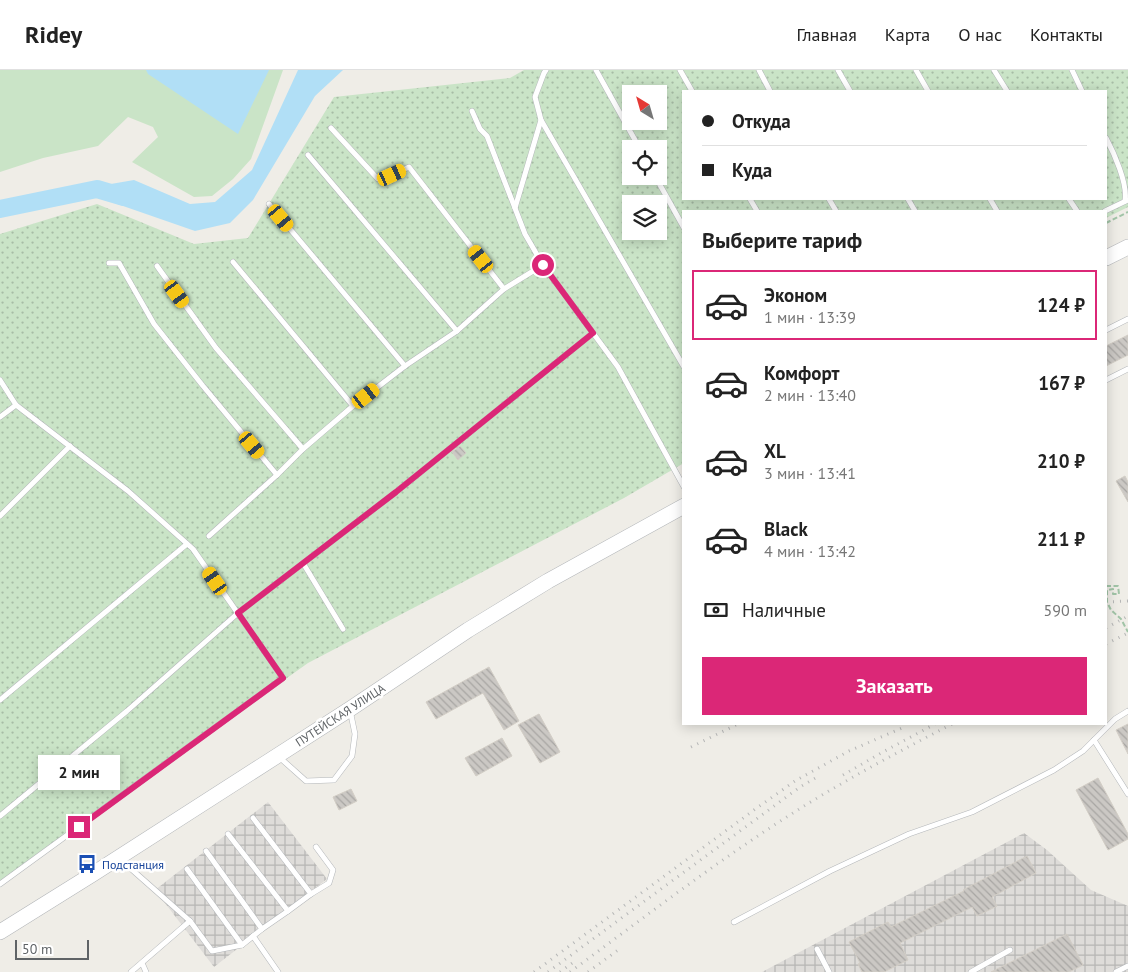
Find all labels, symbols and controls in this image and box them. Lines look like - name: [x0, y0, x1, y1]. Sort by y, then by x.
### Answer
- text: Ridey: [25, 19, 82, 50]
- text: Главная: [796, 23, 857, 46]
- text: Карта: [885, 23, 930, 46]
- text: О нас: [958, 23, 1002, 46]
- text: Контакты: [1030, 23, 1103, 46]
- north arrow: [622, 85, 668, 130]
- map controls: [622, 85, 667, 240]
- text: Откуда: [732, 109, 791, 133]
- button: locate: [622, 140, 667, 185]
- text: Куда: [732, 158, 772, 182]
- car: [375, 162, 408, 188]
- button: layers: [622, 195, 667, 240]
- car: [265, 202, 296, 234]
- text: Выберите тариф: [702, 226, 862, 254]
- car: [465, 243, 496, 275]
- route start: [532, 254, 554, 276]
- car: [162, 277, 191, 311]
- icon: car: [704, 283, 749, 328]
- text: Эконом: [764, 283, 827, 307]
- text: 124 ₽: [1037, 293, 1085, 317]
- text: 1 мин · 13:39: [764, 307, 856, 327]
- icon: car: [704, 361, 749, 406]
- text: Комфорт: [764, 361, 840, 385]
- text: 167 ₽: [1038, 371, 1085, 395]
- car: [349, 381, 382, 411]
- text: 2 мин · 13:40: [764, 385, 856, 405]
- car: [236, 429, 267, 461]
- icon: car: [704, 439, 749, 484]
- text: XL: [764, 439, 786, 463]
- text: 210 ₽: [1037, 449, 1085, 473]
- text: 3 мин · 13:41: [764, 463, 856, 483]
- icon: car: [704, 517, 749, 562]
- text: Black: [764, 517, 808, 541]
- text: 211 ₽: [1037, 527, 1085, 551]
- text: 4 мин · 13:42: [764, 541, 856, 561]
- car: [200, 564, 229, 598]
- icon: cash: [702, 596, 730, 624]
- text: Наличные: [742, 598, 826, 622]
- text: 590 m: [1044, 600, 1087, 620]
- button: Заказать: [702, 657, 1087, 715]
- street label: ПУТЕЙСКАЯ УЛИЦА: [292, 680, 388, 750]
- callout: 2 мин: [38, 754, 120, 790]
- text: 2 мин: [58, 762, 100, 782]
- route end: [68, 816, 90, 838]
- bus stop icon: Подстанция: [76, 853, 98, 875]
- place label: Подстанция: [102, 857, 164, 872]
- scale bar: [15, 937, 89, 960]
- text: 50 m: [22, 940, 52, 958]

